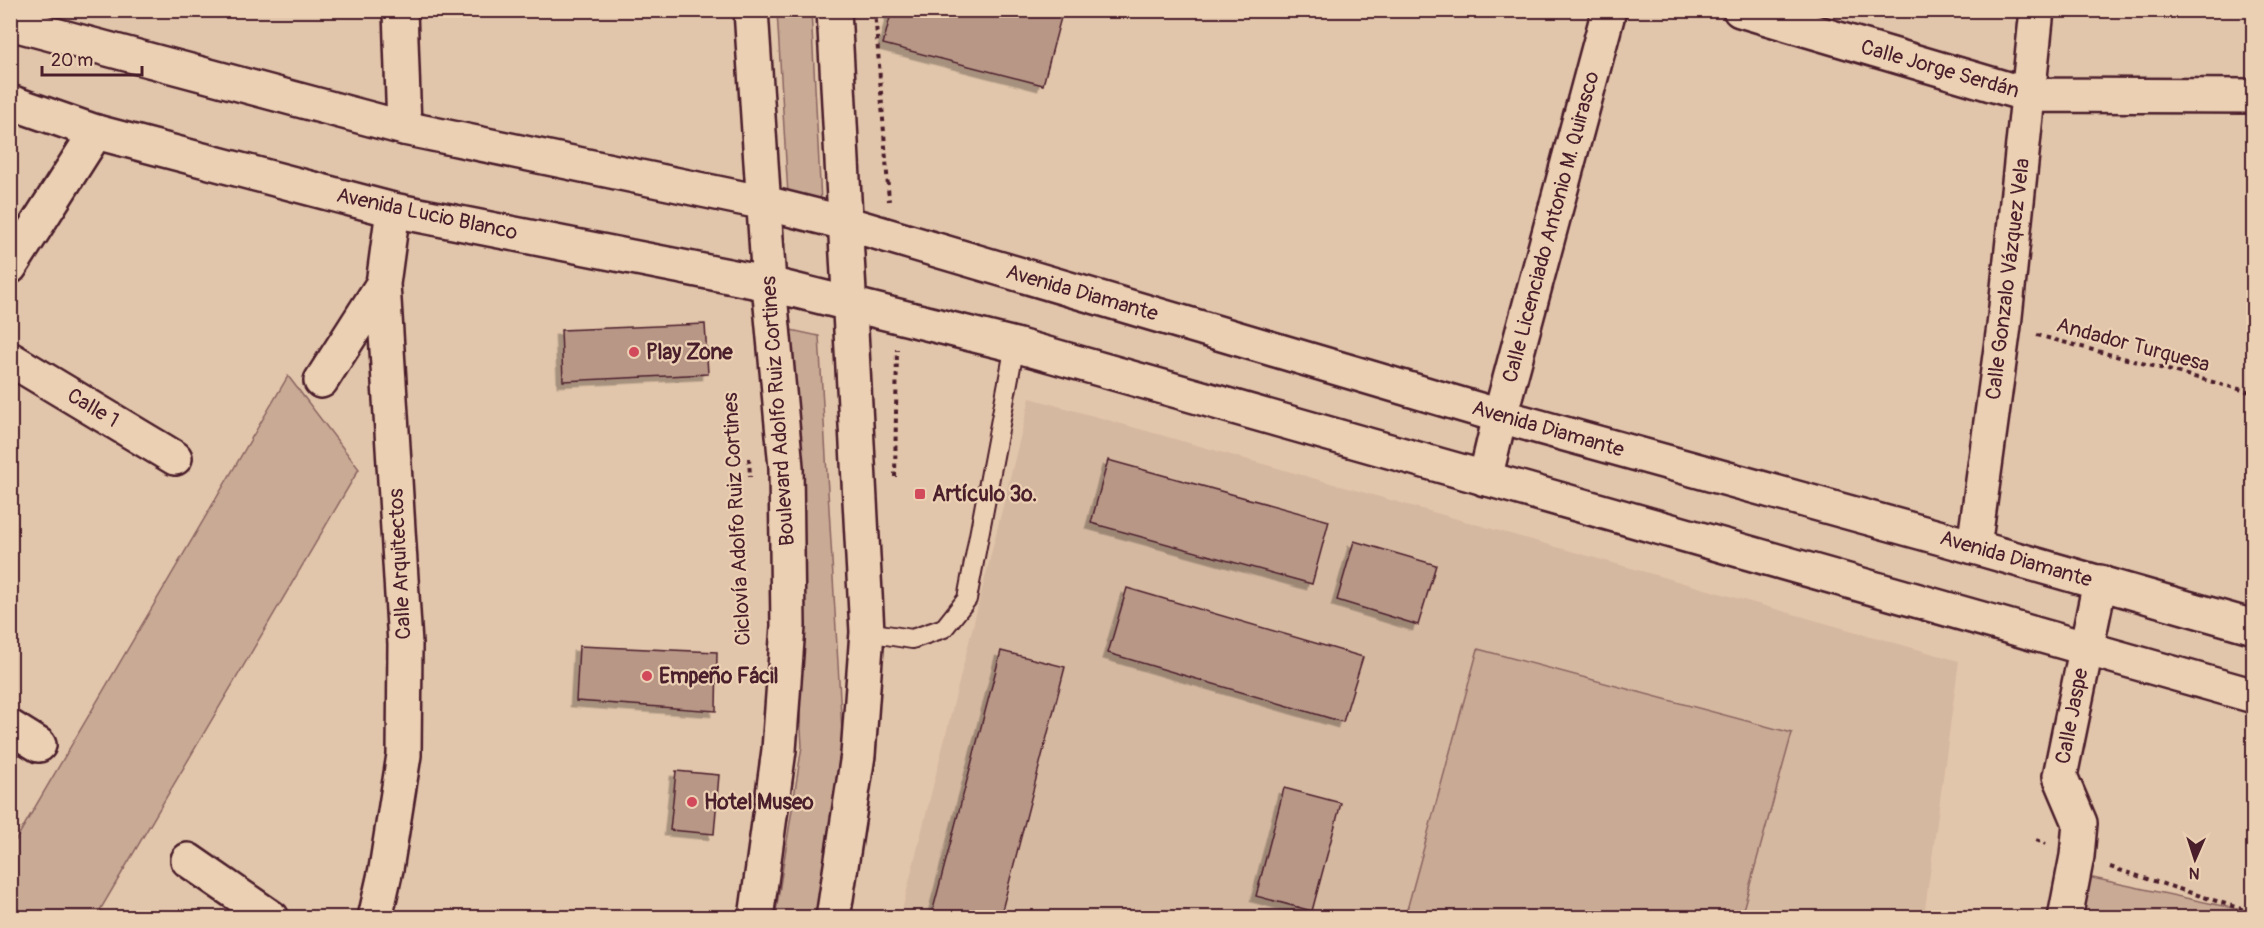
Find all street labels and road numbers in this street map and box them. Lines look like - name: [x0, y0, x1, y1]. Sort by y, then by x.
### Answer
- street label: Calle Jorge Serdán: [1858, 33, 2022, 105]
- street label: Calle Licenciado Antonio M. Quirasco: [1496, 68, 1606, 386]
- street label: Calle Gonzalo Vázquez Vela: [1980, 157, 2036, 401]
- street label: Avenida Lucio Blanco: [334, 182, 520, 246]
- street label: Avenida Diamante: [1003, 258, 1162, 328]
- street label: Boulevard Adolfo Ruiz Cortines: [755, 275, 801, 547]
- street label: Andador Turquesa: [2053, 312, 2213, 378]
- street label: Calle 1: [62, 382, 124, 434]
- street label: Ciclovía Adolfo Ruiz Cortines: [717, 391, 757, 646]
- street label: Avenida Diamante: [1469, 394, 1628, 464]
- street label: Calle Arquitectos: [383, 487, 417, 640]
- street label: Avenida Diamante: [1937, 524, 2096, 594]
- street label: Calle Jaspe: [2049, 665, 2095, 766]

